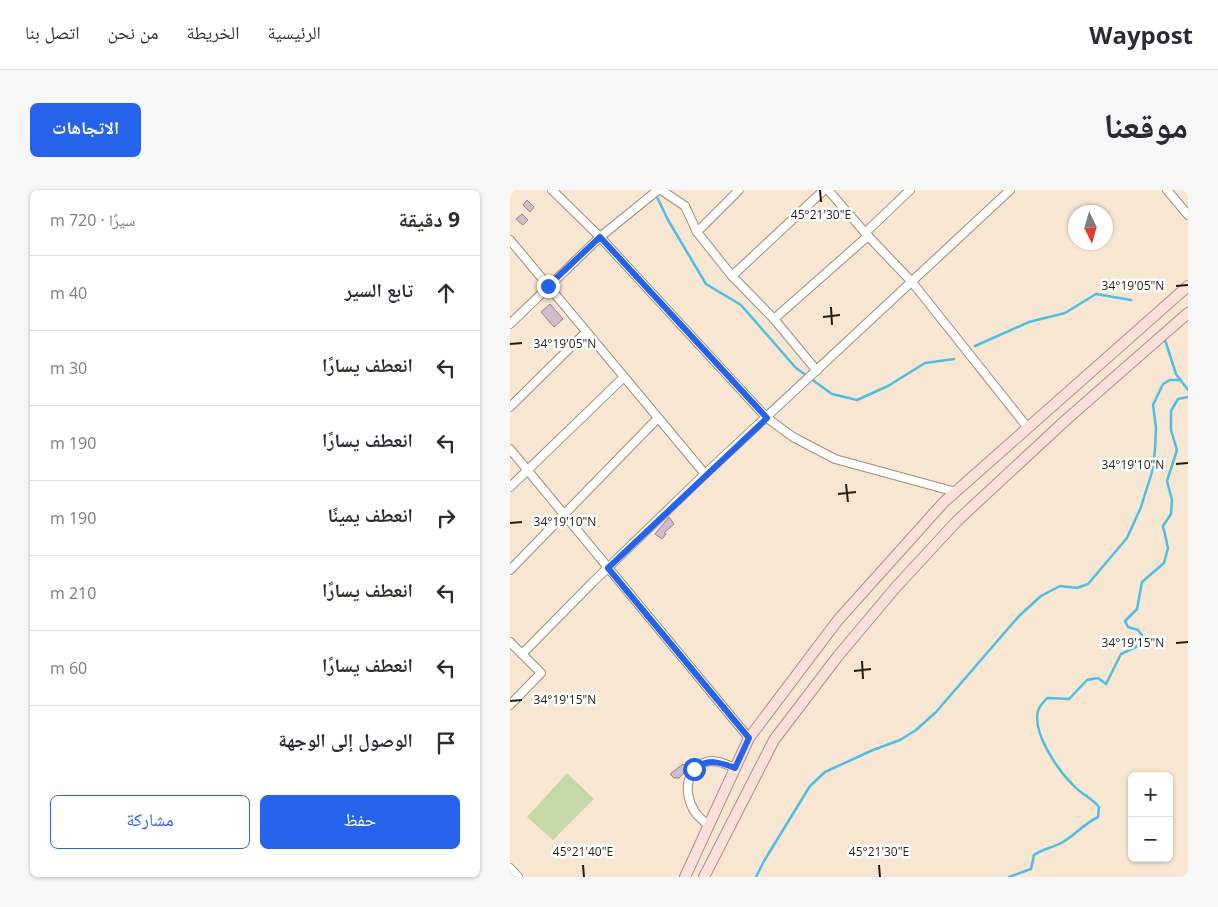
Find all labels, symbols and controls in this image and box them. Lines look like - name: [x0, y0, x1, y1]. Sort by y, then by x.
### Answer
- text: Waypost: [1089, 18, 1193, 51]
- text: اتصل بنا: [25, 20, 80, 44]
- text: من نحن: [108, 20, 158, 44]
- text: الخريطة: [186, 20, 239, 44]
- text: الرئيسية: [267, 20, 321, 44]
- text: موقعنا: [1103, 101, 1188, 148]
- button: الاتجاهات: [30, 103, 141, 157]
- text: 9 دقيقة: [398, 205, 460, 233]
- north arrow: [1068, 205, 1113, 250]
- text: 45°21'30"E: [791, 206, 851, 223]
- text: سيرًا · 720 m: [50, 209, 136, 231]
- route end: [537, 275, 560, 298]
- text: تابع السير: [345, 277, 413, 303]
- text: 34°19'05"N: [1102, 277, 1164, 294]
- icon: ahead: [432, 279, 460, 307]
- text: 40 m: [50, 282, 87, 304]
- text: 34°19'05"N: [534, 335, 596, 352]
- text: انعطف يسارًا: [322, 352, 413, 378]
- icon: left: [432, 354, 460, 382]
- text: 30 m: [50, 357, 87, 379]
- text: انعطف يسارًا: [322, 427, 413, 453]
- icon: left: [432, 429, 460, 457]
- text: 190 m: [50, 432, 96, 454]
- text: 34°19'10"N: [1102, 456, 1164, 473]
- text: انعطف يمينًا: [327, 502, 413, 528]
- icon: right: [432, 504, 460, 532]
- text: 190 m: [50, 507, 96, 529]
- text: 34°19'10"N: [534, 513, 596, 530]
- text: انعطف يسارًا: [322, 577, 413, 603]
- icon: left: [432, 579, 460, 607]
- text: 210 m: [50, 582, 96, 604]
- text: 34°19'15"N: [1102, 634, 1164, 651]
- text: انعطف يسارًا: [322, 652, 413, 678]
- icon: left: [432, 654, 460, 682]
- text: 60 m: [50, 657, 87, 679]
- text: 34°19'15"N: [534, 691, 596, 708]
- text: الوصول إلى الوجهة: [278, 727, 413, 753]
- icon: arrive: [432, 729, 460, 757]
- route start: [683, 758, 706, 781]
- map controls: [1128, 772, 1173, 862]
- button: +: [1128, 772, 1173, 817]
- button: مشاركة: [50, 795, 250, 849]
- button: حفظ: [260, 795, 460, 849]
- button: −: [1128, 817, 1173, 862]
- text: 45°21'40"E: [553, 843, 613, 860]
- text: 45°21'30"E: [849, 843, 909, 860]

